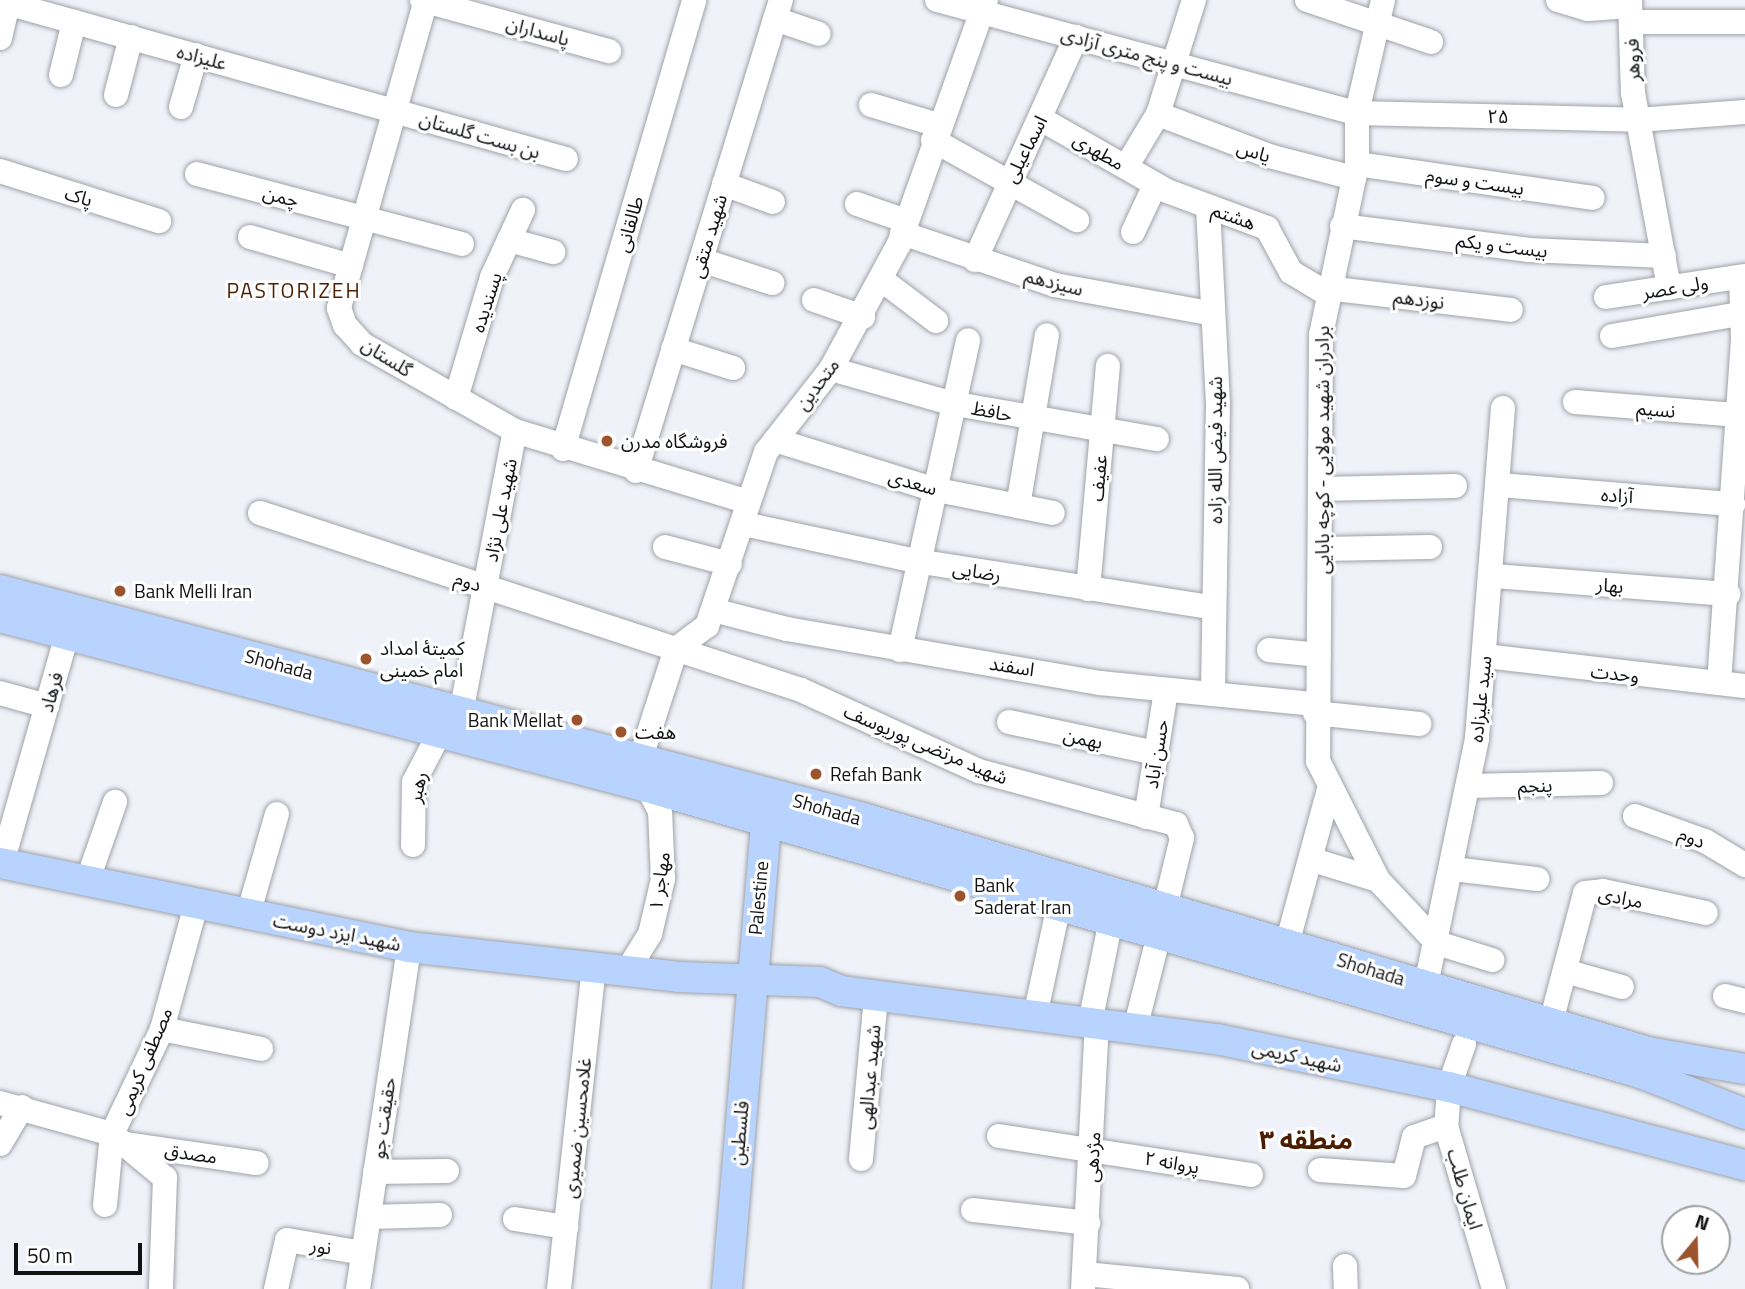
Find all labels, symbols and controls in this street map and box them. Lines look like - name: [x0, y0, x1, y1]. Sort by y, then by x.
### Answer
- street label: پاسداران: [504, 12, 572, 50]
- street label: بیست و پنج متری آزادی: [1059, 22, 1235, 90]
- street label: فروهر: [1620, 38, 1644, 82]
- street label: علیزاده: [175, 39, 229, 75]
- street label: ۲۵: [1487, 104, 1509, 128]
- street label: بن بست گلستان: [417, 107, 543, 163]
- street label: اسماعیلی: [998, 112, 1052, 186]
- street label: مطهری: [1069, 127, 1129, 175]
- street label: یاس: [1234, 135, 1274, 167]
- street label: بیست و سوم: [1424, 163, 1526, 199]
- street label: چمن: [261, 180, 301, 212]
- street label: پاک: [62, 181, 96, 211]
- street label: شهید متقی: [684, 191, 732, 281]
- street label: طالقانی: [610, 193, 648, 255]
- street label: هشتم: [1209, 198, 1259, 234]
- street label: بیست و یکم: [1455, 228, 1549, 262]
- street label: سیزدهم: [1022, 264, 1086, 300]
- street label: پسندیده: [466, 269, 506, 335]
- street label: ولی عصر: [1640, 271, 1710, 303]
- district label: PASTORIZEH: [228, 277, 360, 303]
- street label: نوزدهم: [1392, 285, 1446, 313]
- street label: برادران شهید مولایی - کوچه بابایی: [1311, 326, 1333, 574]
- street label: گلستان: [358, 333, 416, 381]
- street label: متحدین: [790, 354, 844, 414]
- street label: شهید فیض الله زاده: [1204, 376, 1226, 524]
- street label: حافظ: [970, 396, 1014, 426]
- street label: نسیم: [1636, 396, 1676, 422]
- place label: فروشگاه مدرن: [621, 430, 728, 452]
- marker: فروشگاه مدرن: [599, 433, 615, 449]
- street label: عفیف: [1085, 454, 1111, 502]
- street label: شهید علی نژاد: [479, 456, 521, 564]
- street label: سعدی: [886, 464, 940, 500]
- street label: آزاده: [1600, 483, 1634, 507]
- street label: رضایی: [951, 556, 1003, 586]
- street label: دوم: [452, 566, 484, 596]
- street label: بهار: [1595, 572, 1625, 598]
- place label: Bank Melli Iran: [134, 580, 252, 602]
- marker: Bank Melli Iran: [112, 583, 128, 599]
- place label: کمیتهٔ امداد امام خمینی: [380, 637, 465, 681]
- street label: Shohada: [242, 644, 316, 684]
- marker: کمیتهٔ امداد امام خمینی: [358, 651, 374, 667]
- street label: اسفند: [988, 651, 1036, 681]
- street label: سید علیزاده: [1464, 655, 1496, 743]
- street label: وحدت: [1590, 659, 1640, 687]
- street label: فرهاد: [34, 669, 68, 715]
- street label: شهید مرتضی پوریوسف: [840, 699, 1012, 789]
- place label: Bank Mellat: [468, 709, 563, 731]
- marker: Bank Mellat: [569, 712, 585, 728]
- street label: حسن آباد: [1139, 718, 1173, 790]
- place label: هفت: [635, 721, 676, 743]
- street label: بهمن: [1061, 723, 1105, 753]
- marker: هفت: [613, 724, 629, 740]
- place label: Refah Bank: [830, 763, 922, 785]
- marker: Refah Bank: [808, 766, 824, 782]
- street label: رهبر: [402, 769, 432, 805]
- street label: پنجم: [1517, 773, 1553, 797]
- street label: Shohada: [790, 788, 864, 830]
- street label: دوم: [1675, 821, 1709, 853]
- street label: مهاجر ۱: [644, 850, 674, 912]
- street label: Palestine: [743, 860, 773, 936]
- place label: Bank Saderat Iran: [974, 874, 1071, 918]
- street label: مرادی: [1597, 881, 1645, 913]
- marker: Bank Saderat Iran: [952, 888, 968, 904]
- street label: شهید ایزد دوست: [271, 908, 403, 956]
- street label: Shohada: [1334, 948, 1408, 990]
- street label: مصطفی کریمی: [111, 1004, 177, 1118]
- street label: شهید عبدالهی: [853, 1024, 885, 1130]
- street label: شهید کریمی: [1250, 1035, 1344, 1077]
- street label: غلامحسین ضمیری: [558, 1056, 596, 1200]
- street label: حقیقت جو: [366, 1076, 400, 1160]
- street label: فلسطین: [725, 1100, 753, 1166]
- district label: منطقه ۳: [1259, 1124, 1353, 1156]
- street label: مژدهی: [1079, 1131, 1105, 1183]
- street label: مصدق: [163, 1138, 219, 1168]
- street label: پروانه ۲: [1143, 1146, 1201, 1178]
- street label: ایمان طلب: [1443, 1146, 1487, 1232]
- north arrow: [1661, 1205, 1731, 1275]
- text: N: [1691, 1206, 1713, 1237]
- scale bar: [18, 1230, 145, 1274]
- street label: نور: [309, 1233, 333, 1259]
- text: 50 m: [27, 1239, 73, 1271]

